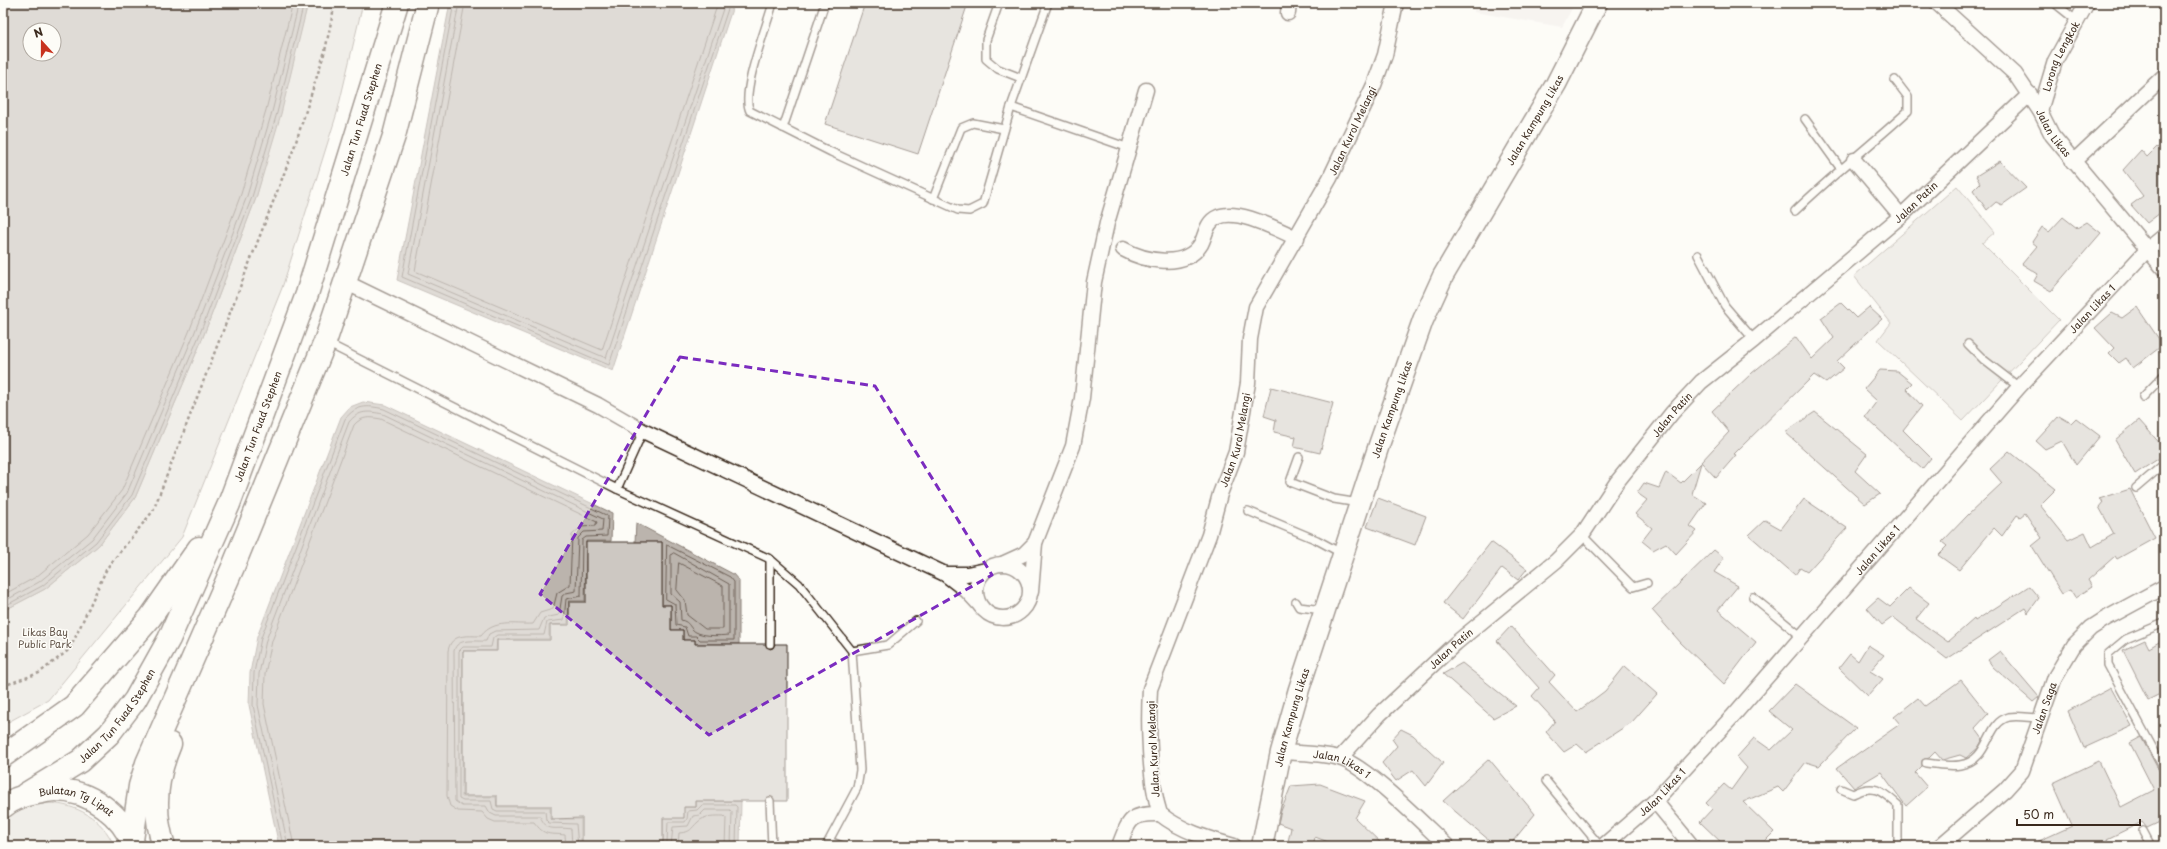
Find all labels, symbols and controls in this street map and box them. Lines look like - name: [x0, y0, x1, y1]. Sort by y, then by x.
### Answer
- street label: Lorong Lengkok: [2038, 18, 2083, 93]
- north arrow: [22, 22, 62, 62]
- text: N: [31, 23, 46, 42]
- street label: Jalan Tun Fuad Stephen: [336, 61, 385, 178]
- street label: Jalan Kampung Likas: [1502, 72, 1567, 168]
- street label: Jalan Kurol Melangi: [1324, 83, 1379, 178]
- street label: Jalan Likas: [2033, 106, 2075, 160]
- street label: Jalan Patin: [1890, 177, 1941, 226]
- street label: Jalan Likas 1: [2065, 281, 2118, 336]
- street label: Jalan Kampung Likas: [1367, 358, 1415, 460]
- street label: Jalan Tun Fuad Stephen: [230, 369, 285, 484]
- street label: Jalan Patin: [1648, 388, 1695, 440]
- street label: Jalan Kurol Melangi: [1215, 391, 1253, 489]
- street label: Jalan Likas 1: [1851, 521, 1903, 578]
- park label: Likas Bay Public Park: [18, 624, 72, 651]
- street label: Jalan Patin: [1425, 624, 1476, 672]
- street label: Jalan Kampung Likas: [1270, 665, 1313, 768]
- street label: Jalan Tun Fuad Stephen: [75, 666, 158, 766]
- street label: Jalan Saga: [2028, 679, 2060, 736]
- street label: Jalan Kurol Melangi: [1142, 700, 1163, 798]
- street label: Jalan Likas 1: [1312, 746, 1374, 781]
- street label: Jalan Likas 1: [1635, 764, 1689, 819]
- street label: Bulatan Tg Lipat: [37, 782, 118, 819]
- scale bar: [2017, 801, 2140, 827]
- text: 50 m: [2023, 805, 2054, 823]

